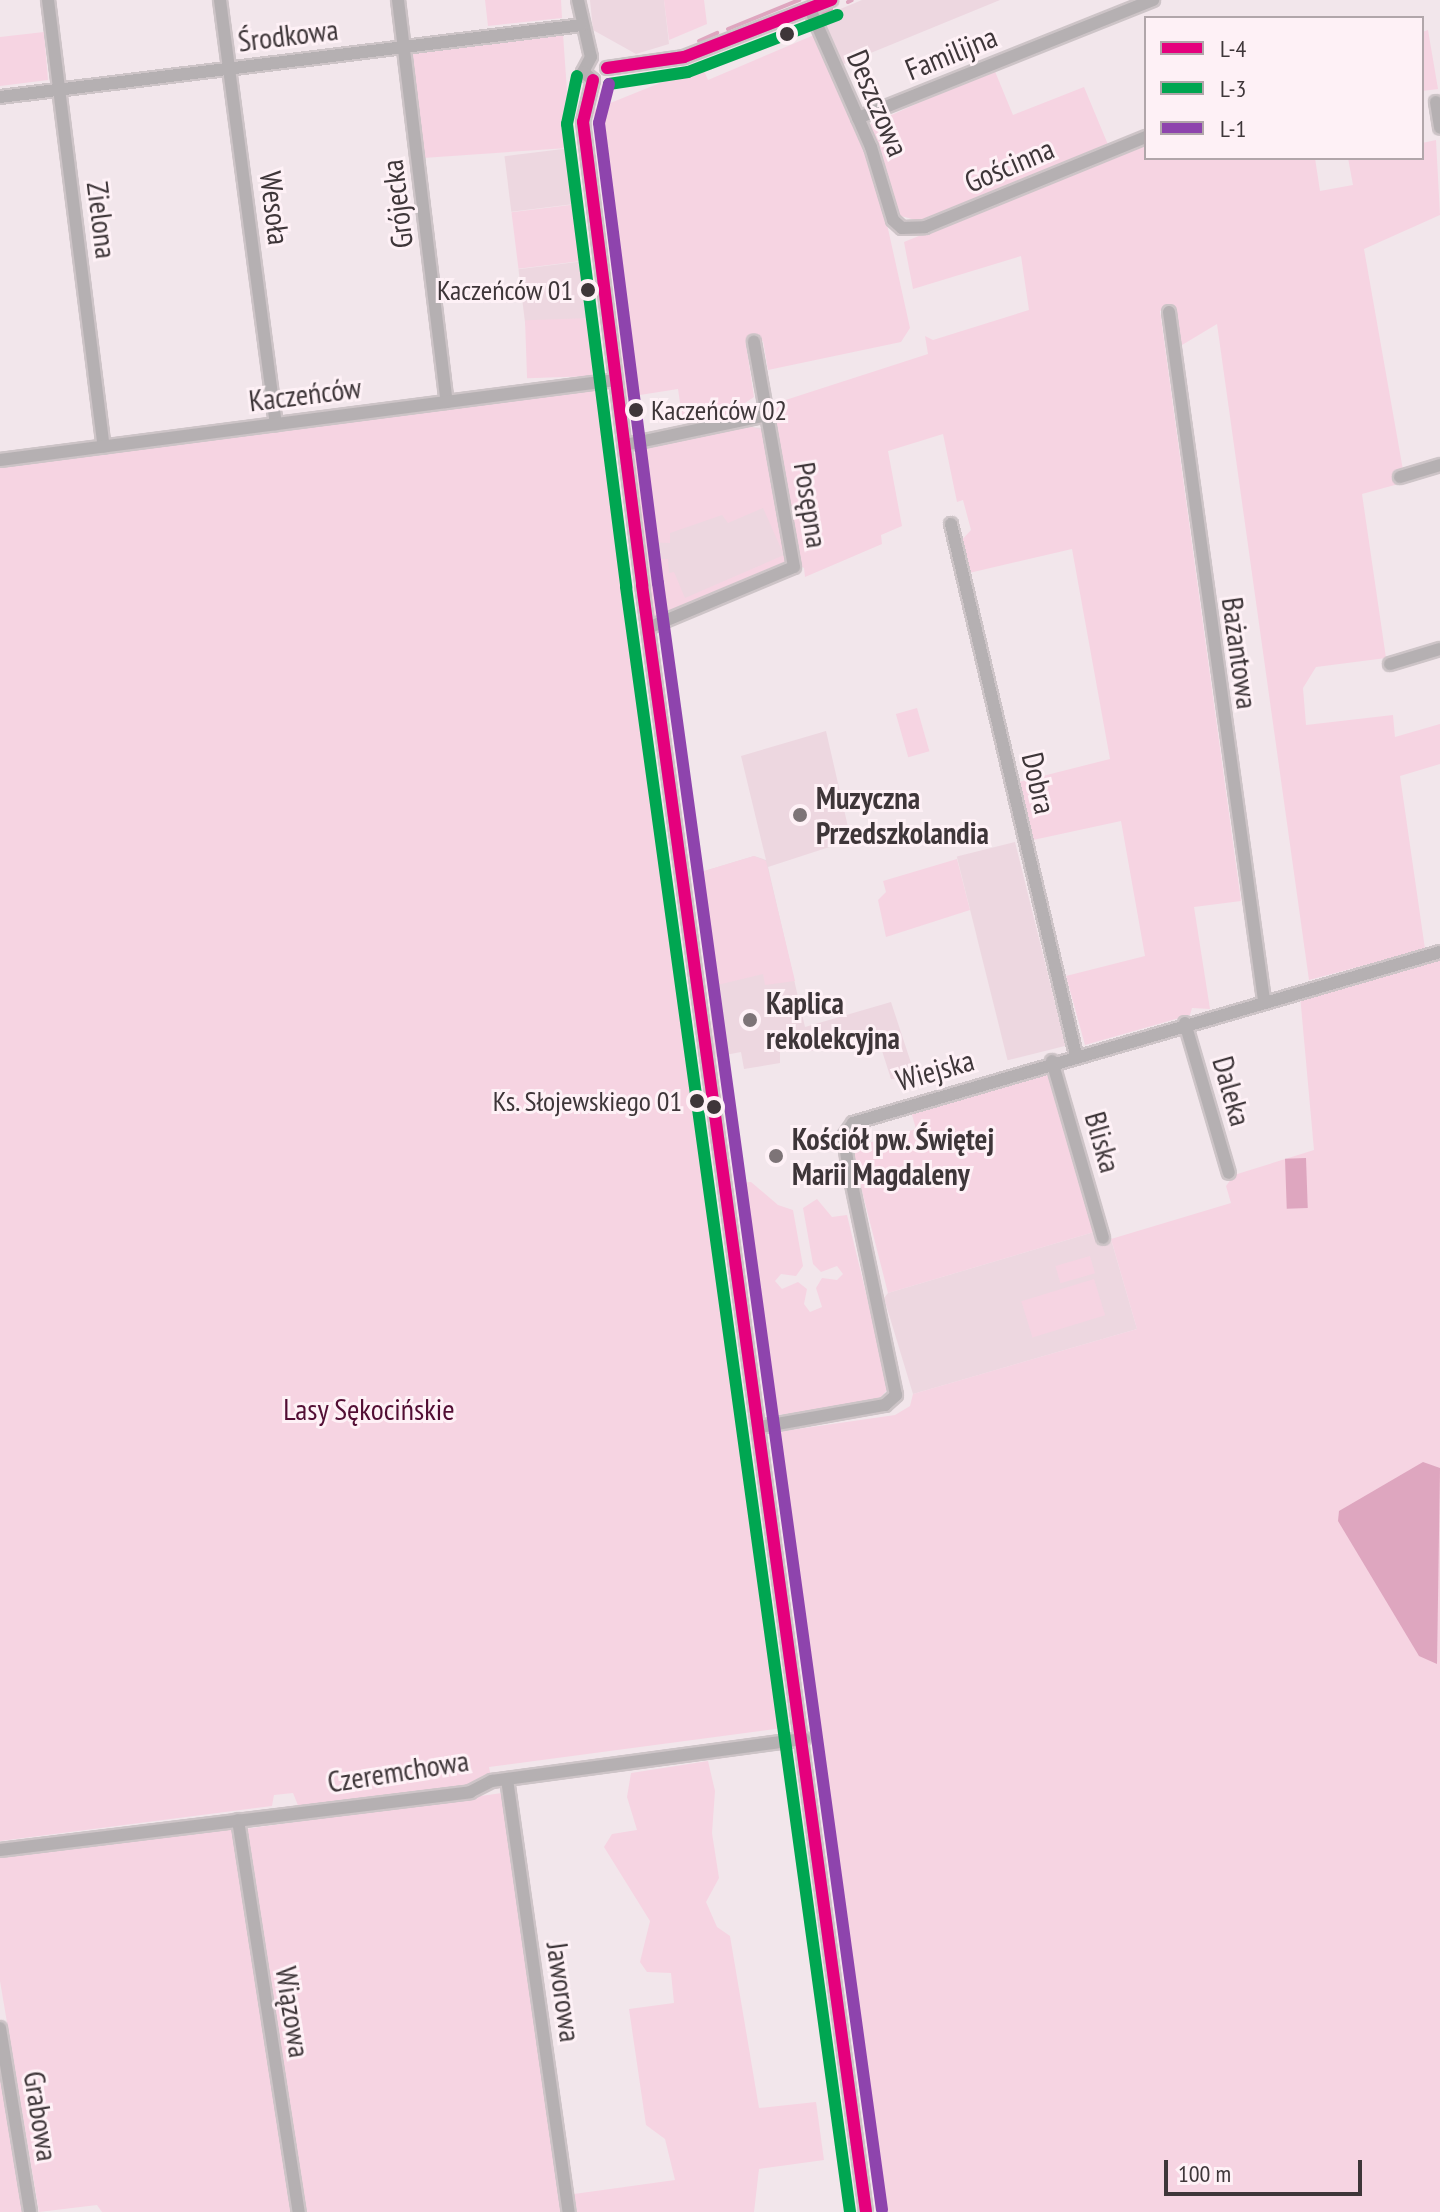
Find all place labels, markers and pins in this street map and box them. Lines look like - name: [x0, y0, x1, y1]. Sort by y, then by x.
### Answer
- unlabelled marker: [779, 26, 795, 42]
- place label: Kaczeńców 01: [436, 273, 573, 307]
- marker: Kaczeńców 01: [580, 282, 596, 298]
- place label: Kaczeńców 02: [651, 393, 788, 427]
- marker: Kaczeńców 02: [628, 402, 644, 418]
- place label: Muzyczna Przedszkolandia: [816, 780, 989, 850]
- marker: Muzyczna Przedszkolandia: [791, 806, 809, 824]
- place label: Kaplica rekolekcyjna: [766, 985, 900, 1056]
- marker: Kaplica rekolekcyjna: [741, 1011, 759, 1029]
- place label: Ks. Słojewskiego 01: [491, 1084, 682, 1118]
- marker: Ks. Słojewskiego 01: [689, 1093, 705, 1109]
- unlabelled marker: [706, 1099, 722, 1115]
- place label: Kościół pw. Świętej Marii Magdaleny: [792, 1121, 996, 1192]
- marker: Kościół pw. Świętej Marii Magdaleny: [767, 1147, 785, 1165]

